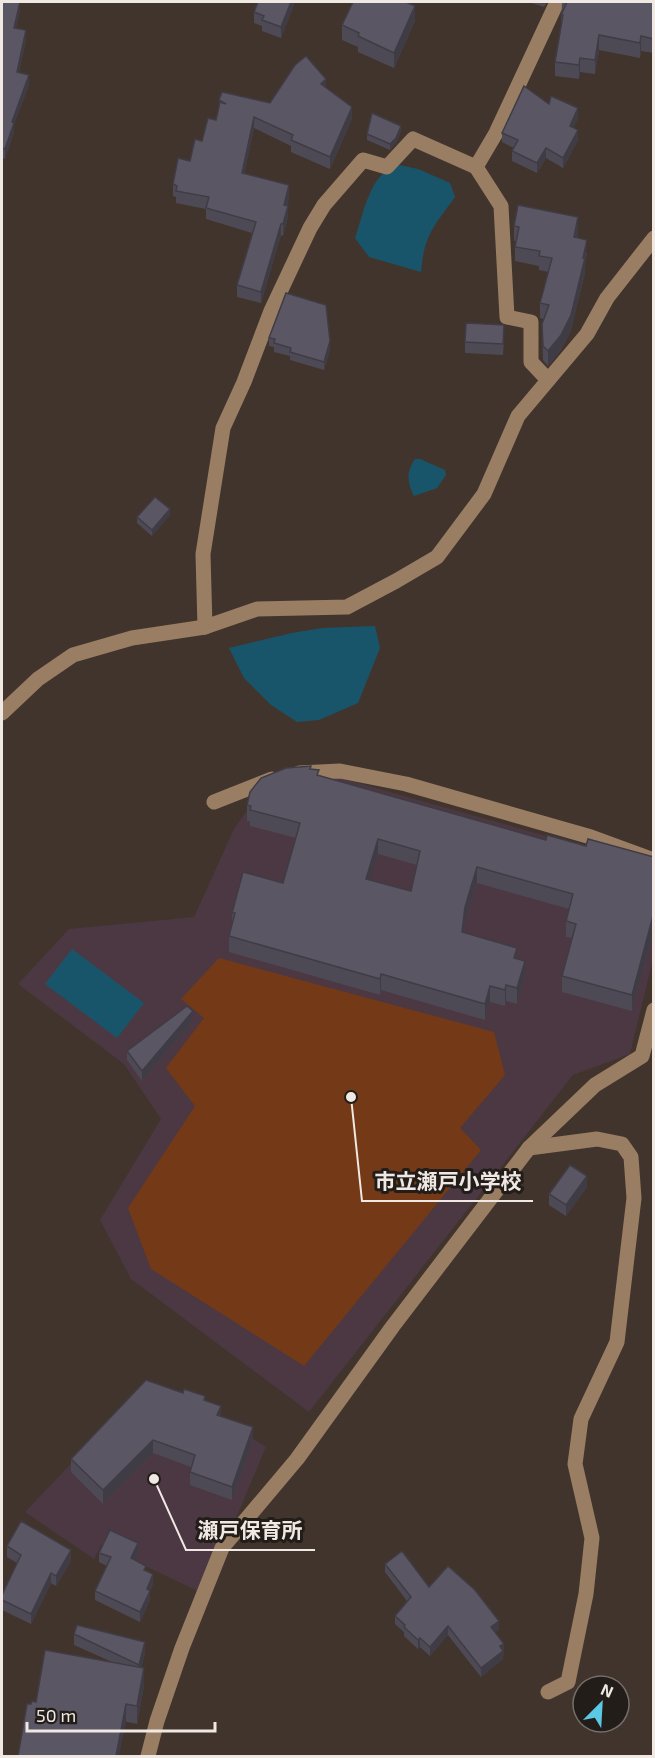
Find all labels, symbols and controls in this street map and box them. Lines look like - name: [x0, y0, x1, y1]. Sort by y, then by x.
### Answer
- callout: 市立瀬戸小学校: [362, 1162, 533, 1201]
- text: 市立瀬戸小学校: [375, 1168, 522, 1193]
- callout: 瀬戸保育所: [186, 1511, 315, 1550]
- text: 瀬戸保育所: [198, 1517, 303, 1542]
- north arrow: [571, 1674, 631, 1734]
- text: N: [598, 1679, 616, 1701]
- scale bar: [27, 1695, 214, 1733]
- text: 50 m: [36, 1704, 76, 1726]

